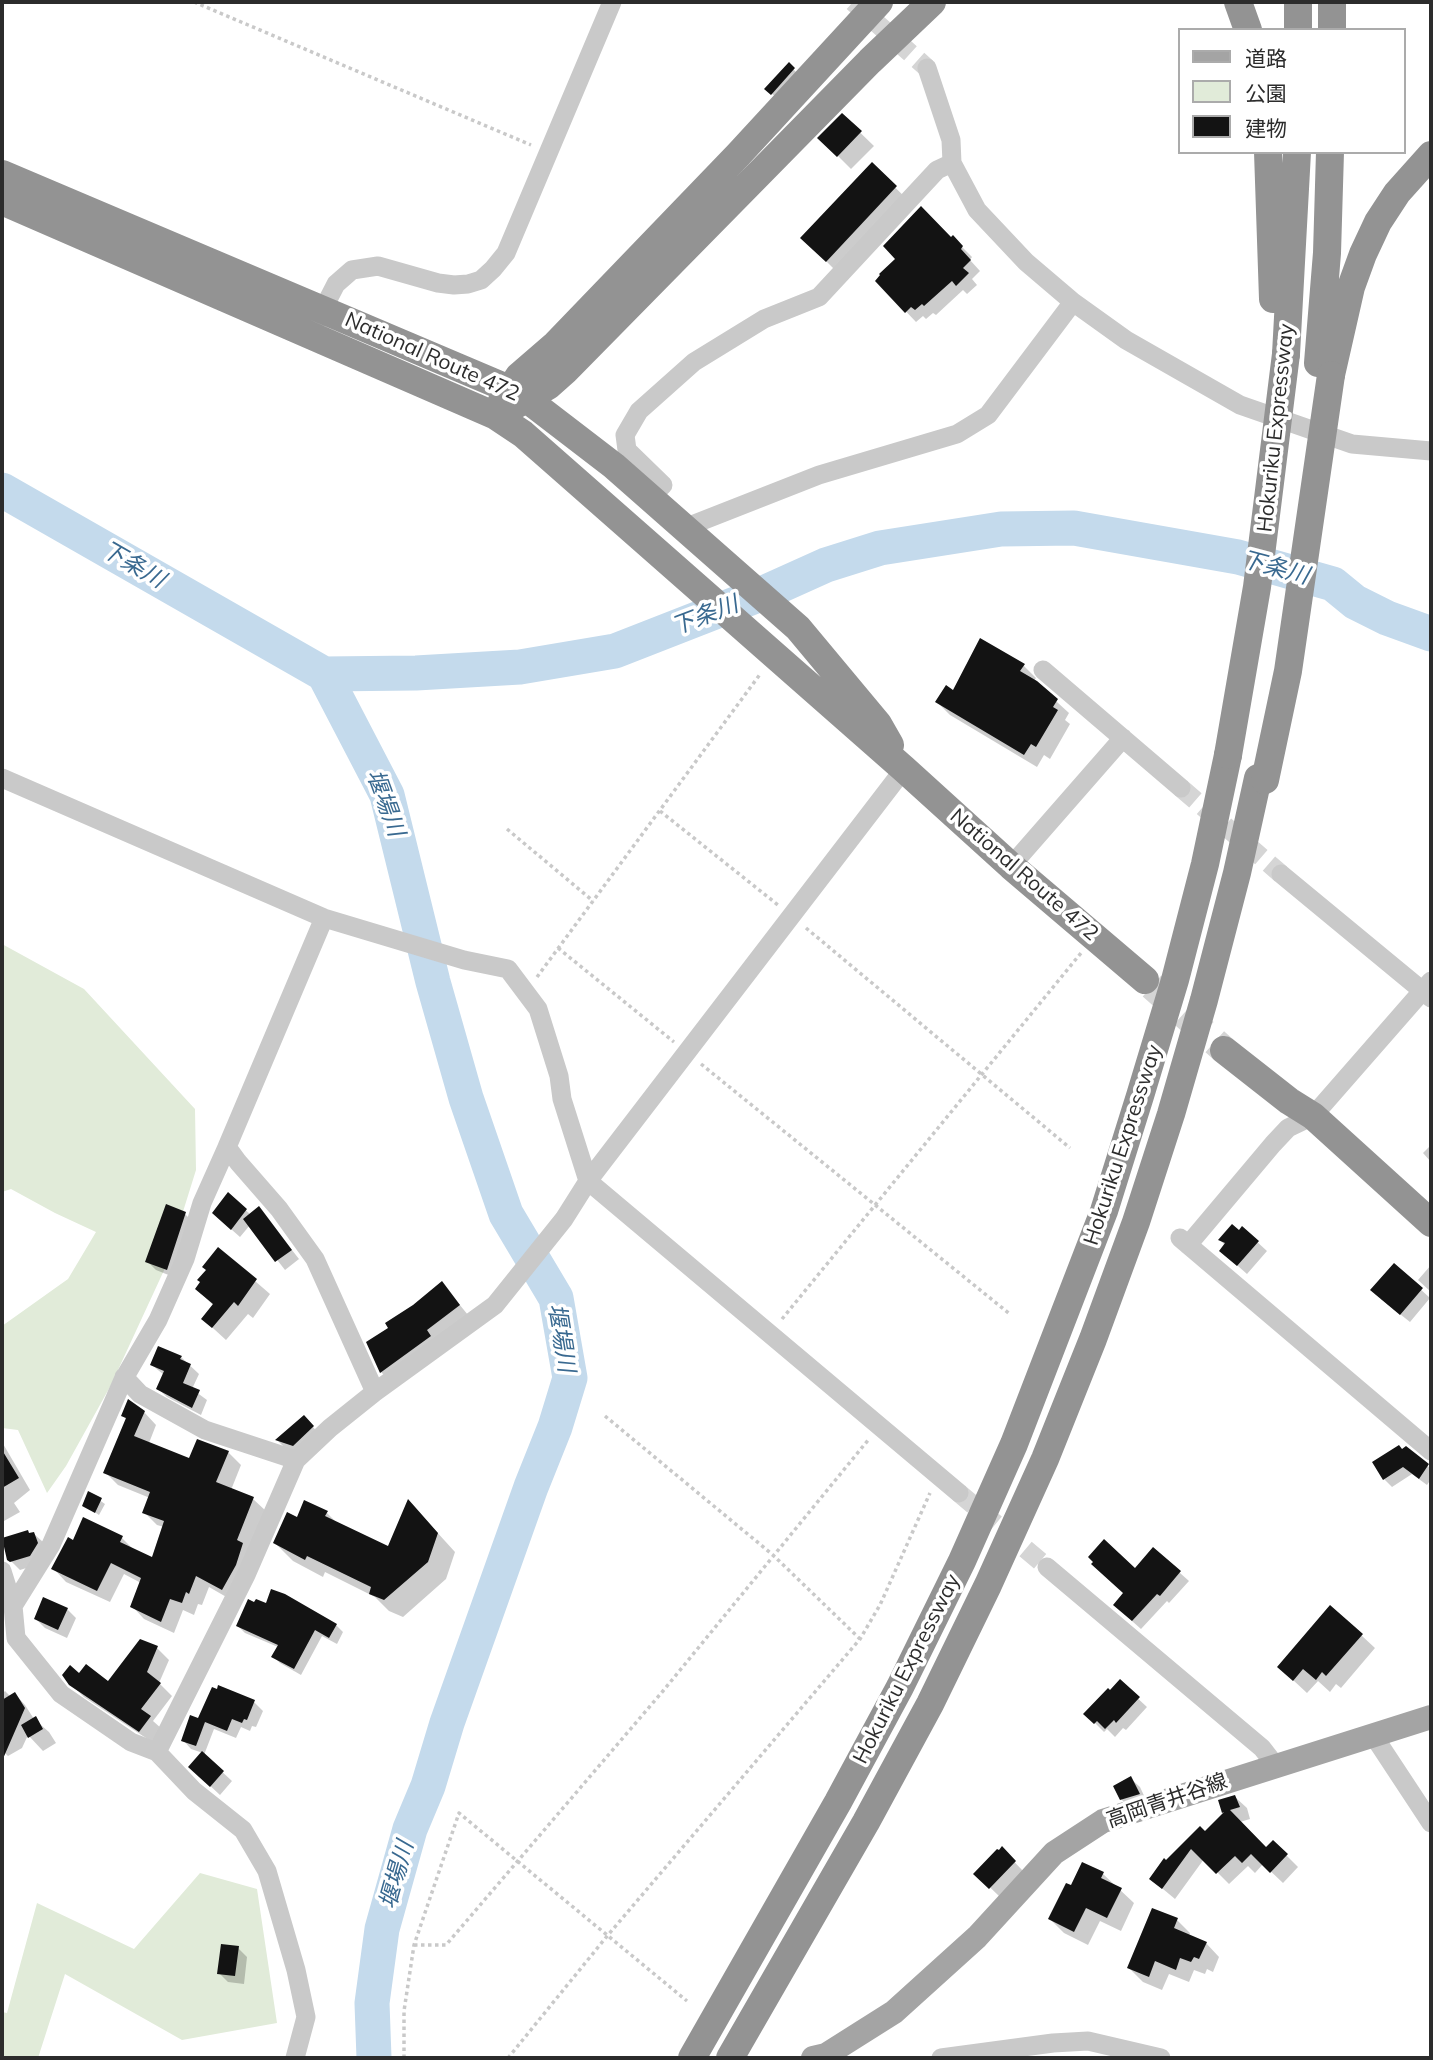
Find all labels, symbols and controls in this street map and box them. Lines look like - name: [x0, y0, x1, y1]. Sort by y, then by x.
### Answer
- legend: [1178, 28, 1405, 154]
- text: 道路: [1245, 45, 1287, 71]
- text: 公園: [1245, 80, 1287, 106]
- text: 建物: [1245, 115, 1287, 141]
- street label: National Route 472: [341, 307, 523, 407]
- street label: Hokuriku Expressway: [1253, 323, 1299, 533]
- water label: 下条川: [96, 536, 170, 594]
- water label: 下条川: [1238, 546, 1312, 590]
- water label: 下条川: [668, 591, 742, 641]
- water label: 堰場川: [360, 766, 410, 840]
- street label: National Route 472: [945, 804, 1103, 946]
- street label: Hokuriku Expressway: [1079, 1042, 1167, 1248]
- water label: 堰場川: [542, 1302, 580, 1374]
- street label: Hokuriku Expressway: [848, 1570, 966, 1768]
- street label: 高岡青井谷線: [1103, 1769, 1231, 1833]
- water label: 堰場川: [374, 1838, 420, 1912]

